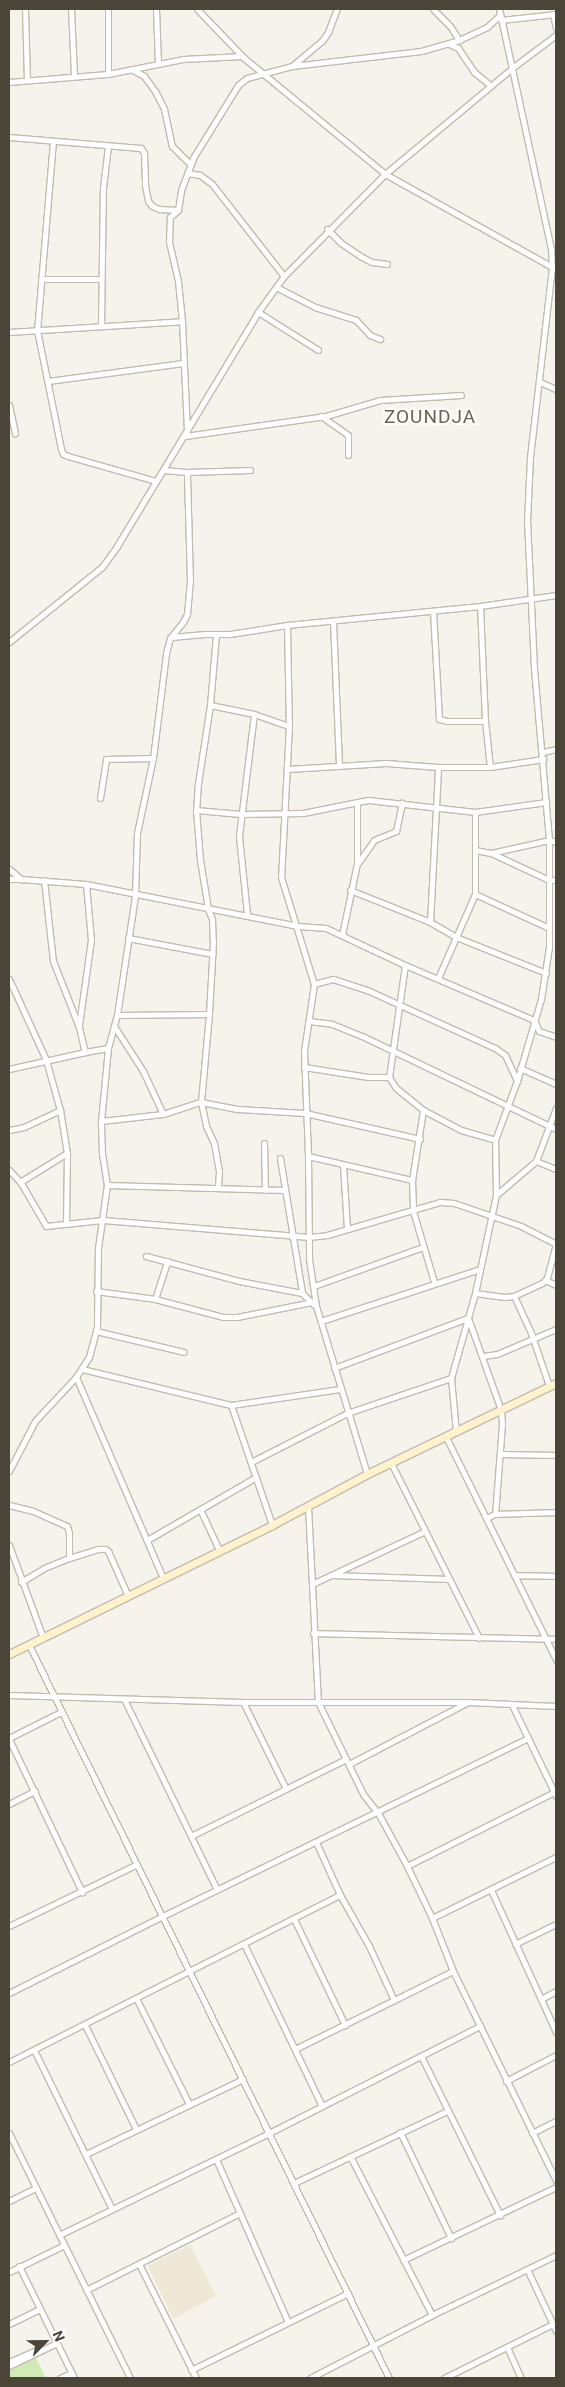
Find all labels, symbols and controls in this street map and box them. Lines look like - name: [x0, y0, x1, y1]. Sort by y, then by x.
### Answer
- district label: ZOUNDJA: [383, 406, 477, 428]
- north arrow: [20, 2317, 70, 2367]
- text: N: [50, 2328, 68, 2344]

